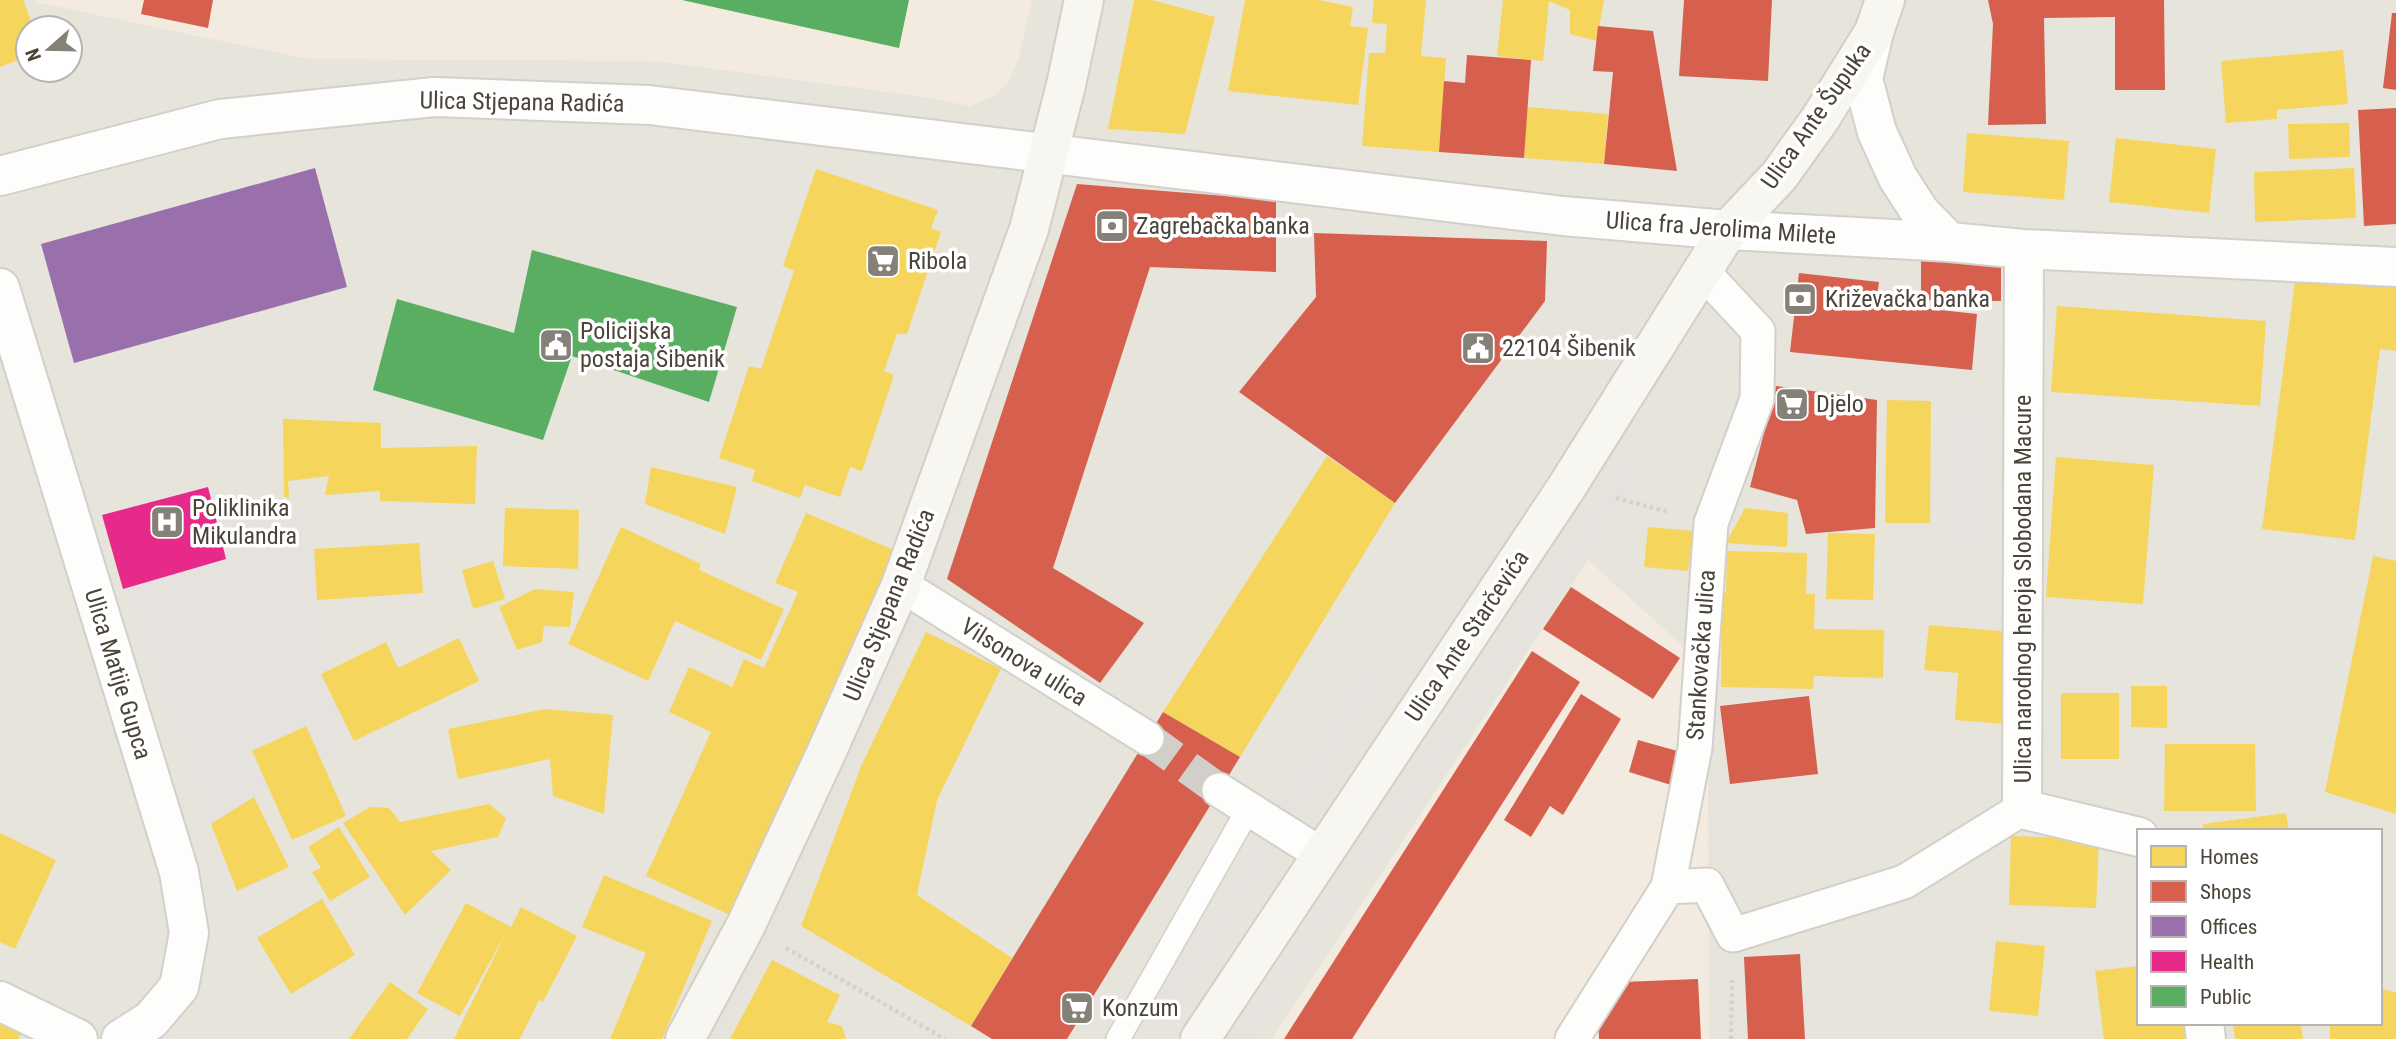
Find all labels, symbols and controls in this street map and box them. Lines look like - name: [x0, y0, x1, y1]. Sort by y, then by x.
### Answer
- north arrow: [14, 14, 84, 84]
- street label: Ulica Ante Šupuka: [1755, 38, 1877, 194]
- text: N: [21, 45, 46, 64]
- street label: Ulica Stjepana Radića: [419, 86, 625, 118]
- street label: Ulica fra Jerolima Milete: [1605, 206, 1837, 250]
- bank icon: Zagrebačka banka: [1093, 207, 1131, 245]
- place label: Zagrebačka banka: [1136, 212, 1310, 240]
- supermarket icon: Ribola: [864, 242, 902, 280]
- place label: Ribola: [908, 247, 967, 275]
- bank icon: Križevačka banka: [1781, 280, 1819, 318]
- place label: Križevačka banka: [1825, 285, 1990, 313]
- place label: Policijska postaja Šibenik: [580, 317, 725, 373]
- public building icon: Policijska postaja Šibenik: [537, 326, 575, 364]
- public building icon: 22104 Šibenik: [1459, 329, 1497, 367]
- place label: 22104 Šibenik: [1502, 334, 1636, 362]
- supermarket icon: Djelo: [1773, 385, 1811, 423]
- place label: Djelo: [1816, 390, 1864, 418]
- street label: Ulica narodnog heroja Slobodana Macure: [2009, 395, 2037, 783]
- place label: Poliklinika Mikulandra: [192, 494, 297, 550]
- hospital icon: Poliklinika Mikulandra: [148, 503, 186, 541]
- street label: Ulica Stjepana Radića: [838, 505, 940, 705]
- street label: Ulica Ante Starčevića: [1399, 545, 1535, 727]
- street label: Stankovačka ulica: [1681, 569, 1721, 741]
- street label: Ulica Matije Gupca: [79, 585, 157, 763]
- street label: Vilsonova ulica: [956, 612, 1092, 712]
- legend: [2137, 829, 2382, 1025]
- text: Homes: [2200, 845, 2259, 869]
- text: Shops: [2200, 880, 2252, 904]
- text: Offices: [2200, 915, 2257, 939]
- text: Health: [2200, 950, 2254, 974]
- text: Public: [2200, 985, 2252, 1009]
- supermarket icon: Konzum: [1058, 989, 1096, 1027]
- place label: Konzum: [1102, 994, 1179, 1022]

